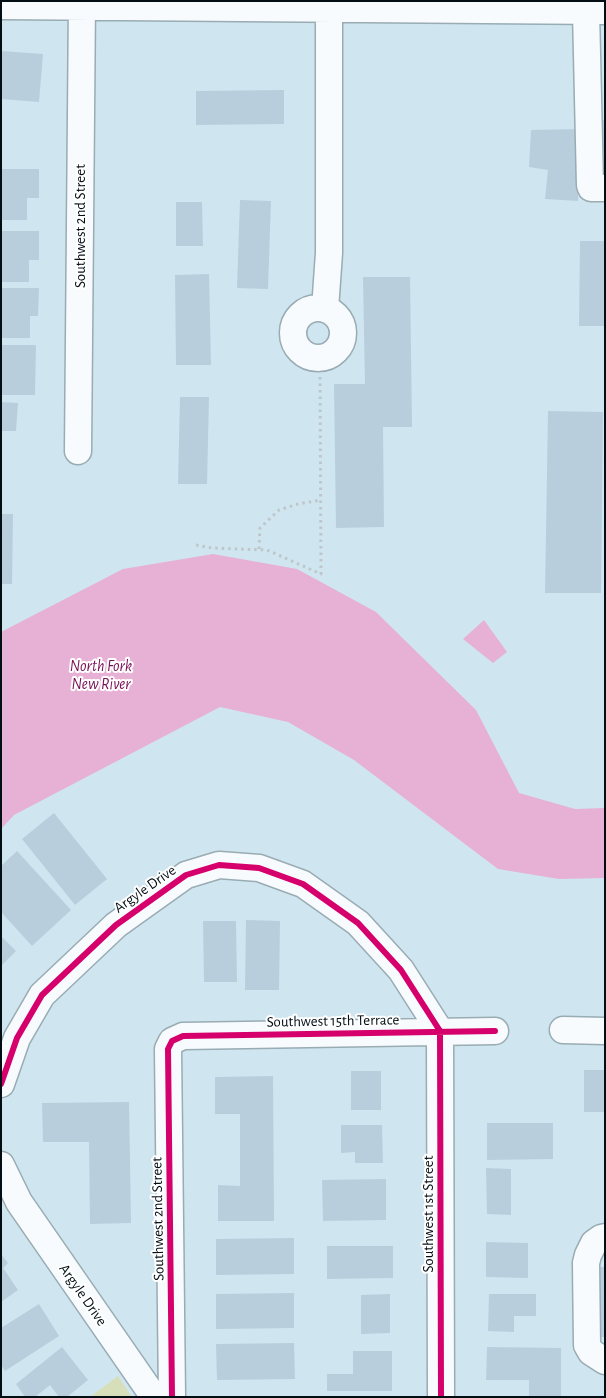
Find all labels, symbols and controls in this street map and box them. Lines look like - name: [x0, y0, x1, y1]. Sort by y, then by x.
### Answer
- street label: Southwest 2nd Street: [71, 164, 89, 288]
- water label: North Fork New River: [70, 656, 132, 694]
- street label: Argyle Drive: [111, 861, 179, 917]
- street label: Southwest 15th Terrace: [267, 1011, 399, 1031]
- street label: Southwest 1st Street: [419, 1156, 437, 1272]
- street label: Southwest 2nd Street: [148, 1157, 168, 1281]
- street label: Argyle Drive: [55, 1261, 111, 1329]

